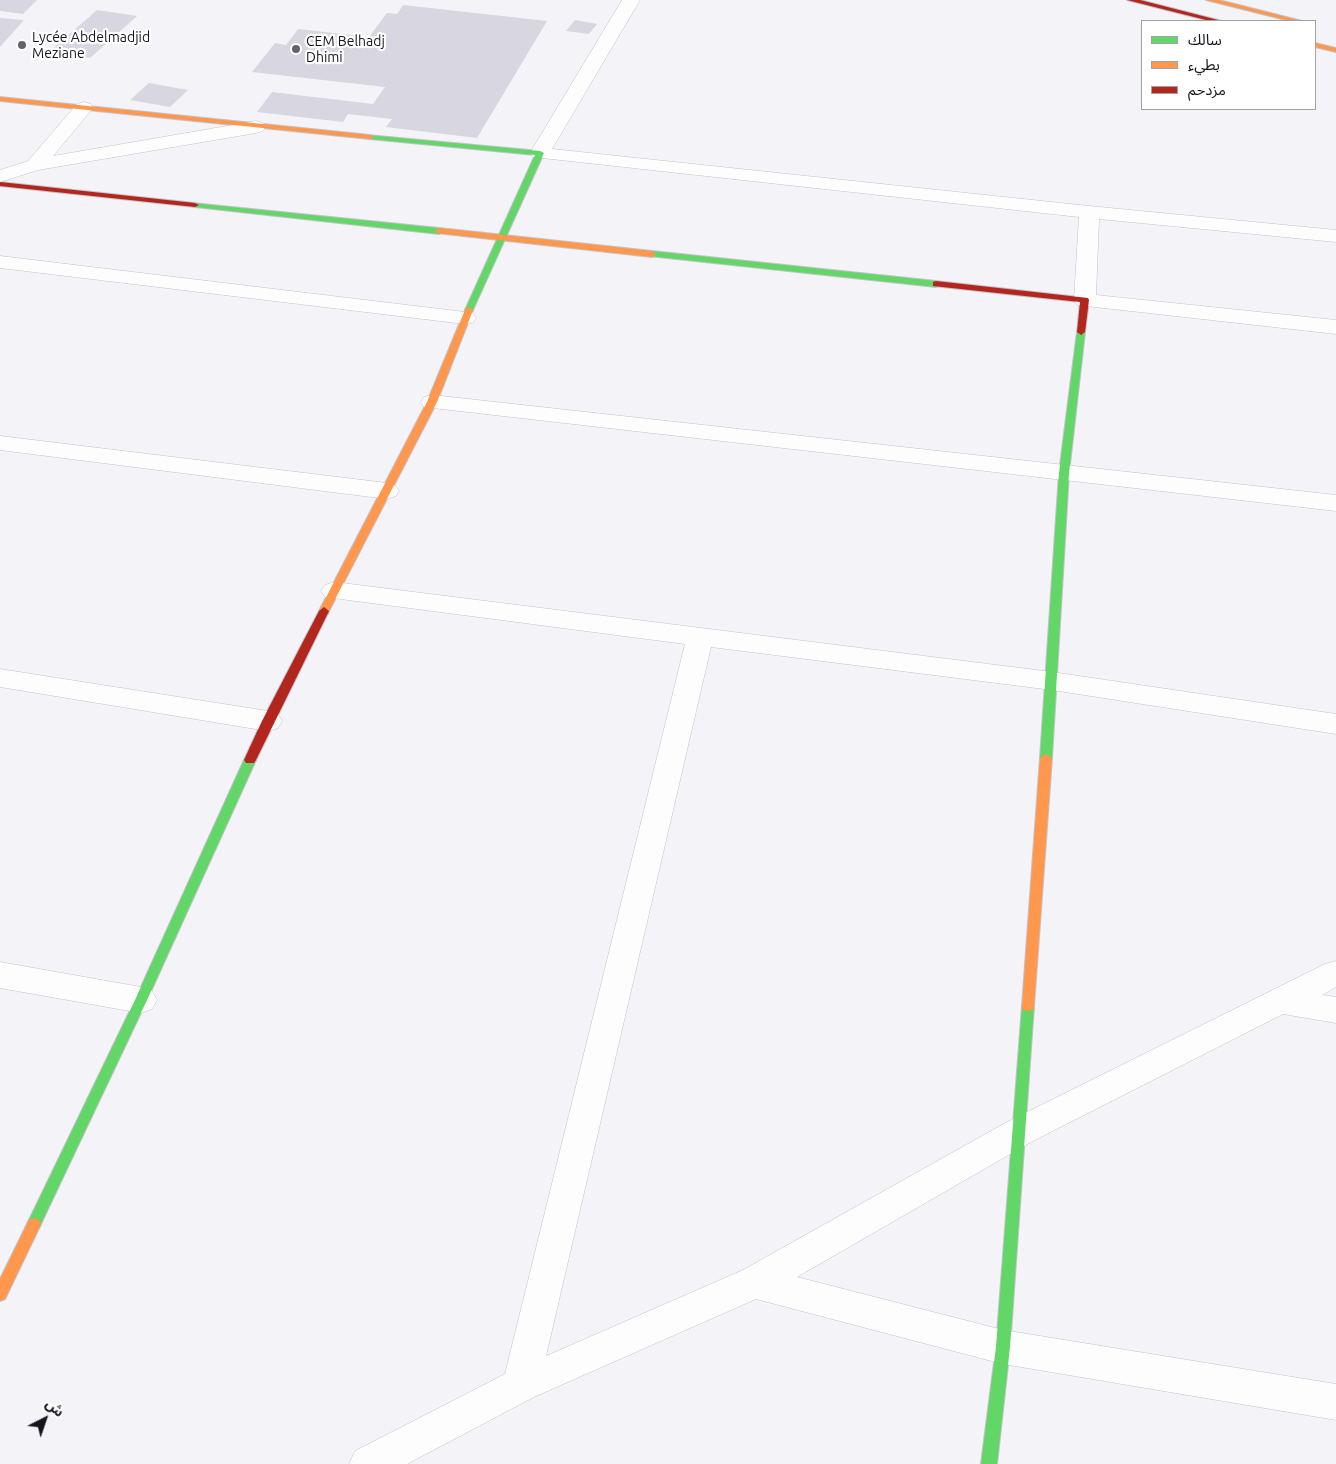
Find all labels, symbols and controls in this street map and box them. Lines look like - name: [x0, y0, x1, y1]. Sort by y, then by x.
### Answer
- legend: [1141, 20, 1316, 110]
- place label: Lycée Abdelmadjid Meziane: [32, 29, 150, 62]
- text: سالك: [1188, 31, 1222, 48]
- place label: CEM Belhadj Dhimi: [306, 33, 385, 65]
- marker: Lycée Abdelmadjid Meziane: [16, 39, 28, 51]
- marker: CEM Belhadj Dhimi: [290, 43, 302, 55]
- text: بطيء: [1188, 56, 1220, 73]
- text: مزدحم: [1188, 81, 1226, 98]
- north arrow: [20, 1394, 70, 1444]
- text: ش: [42, 1395, 67, 1420]

